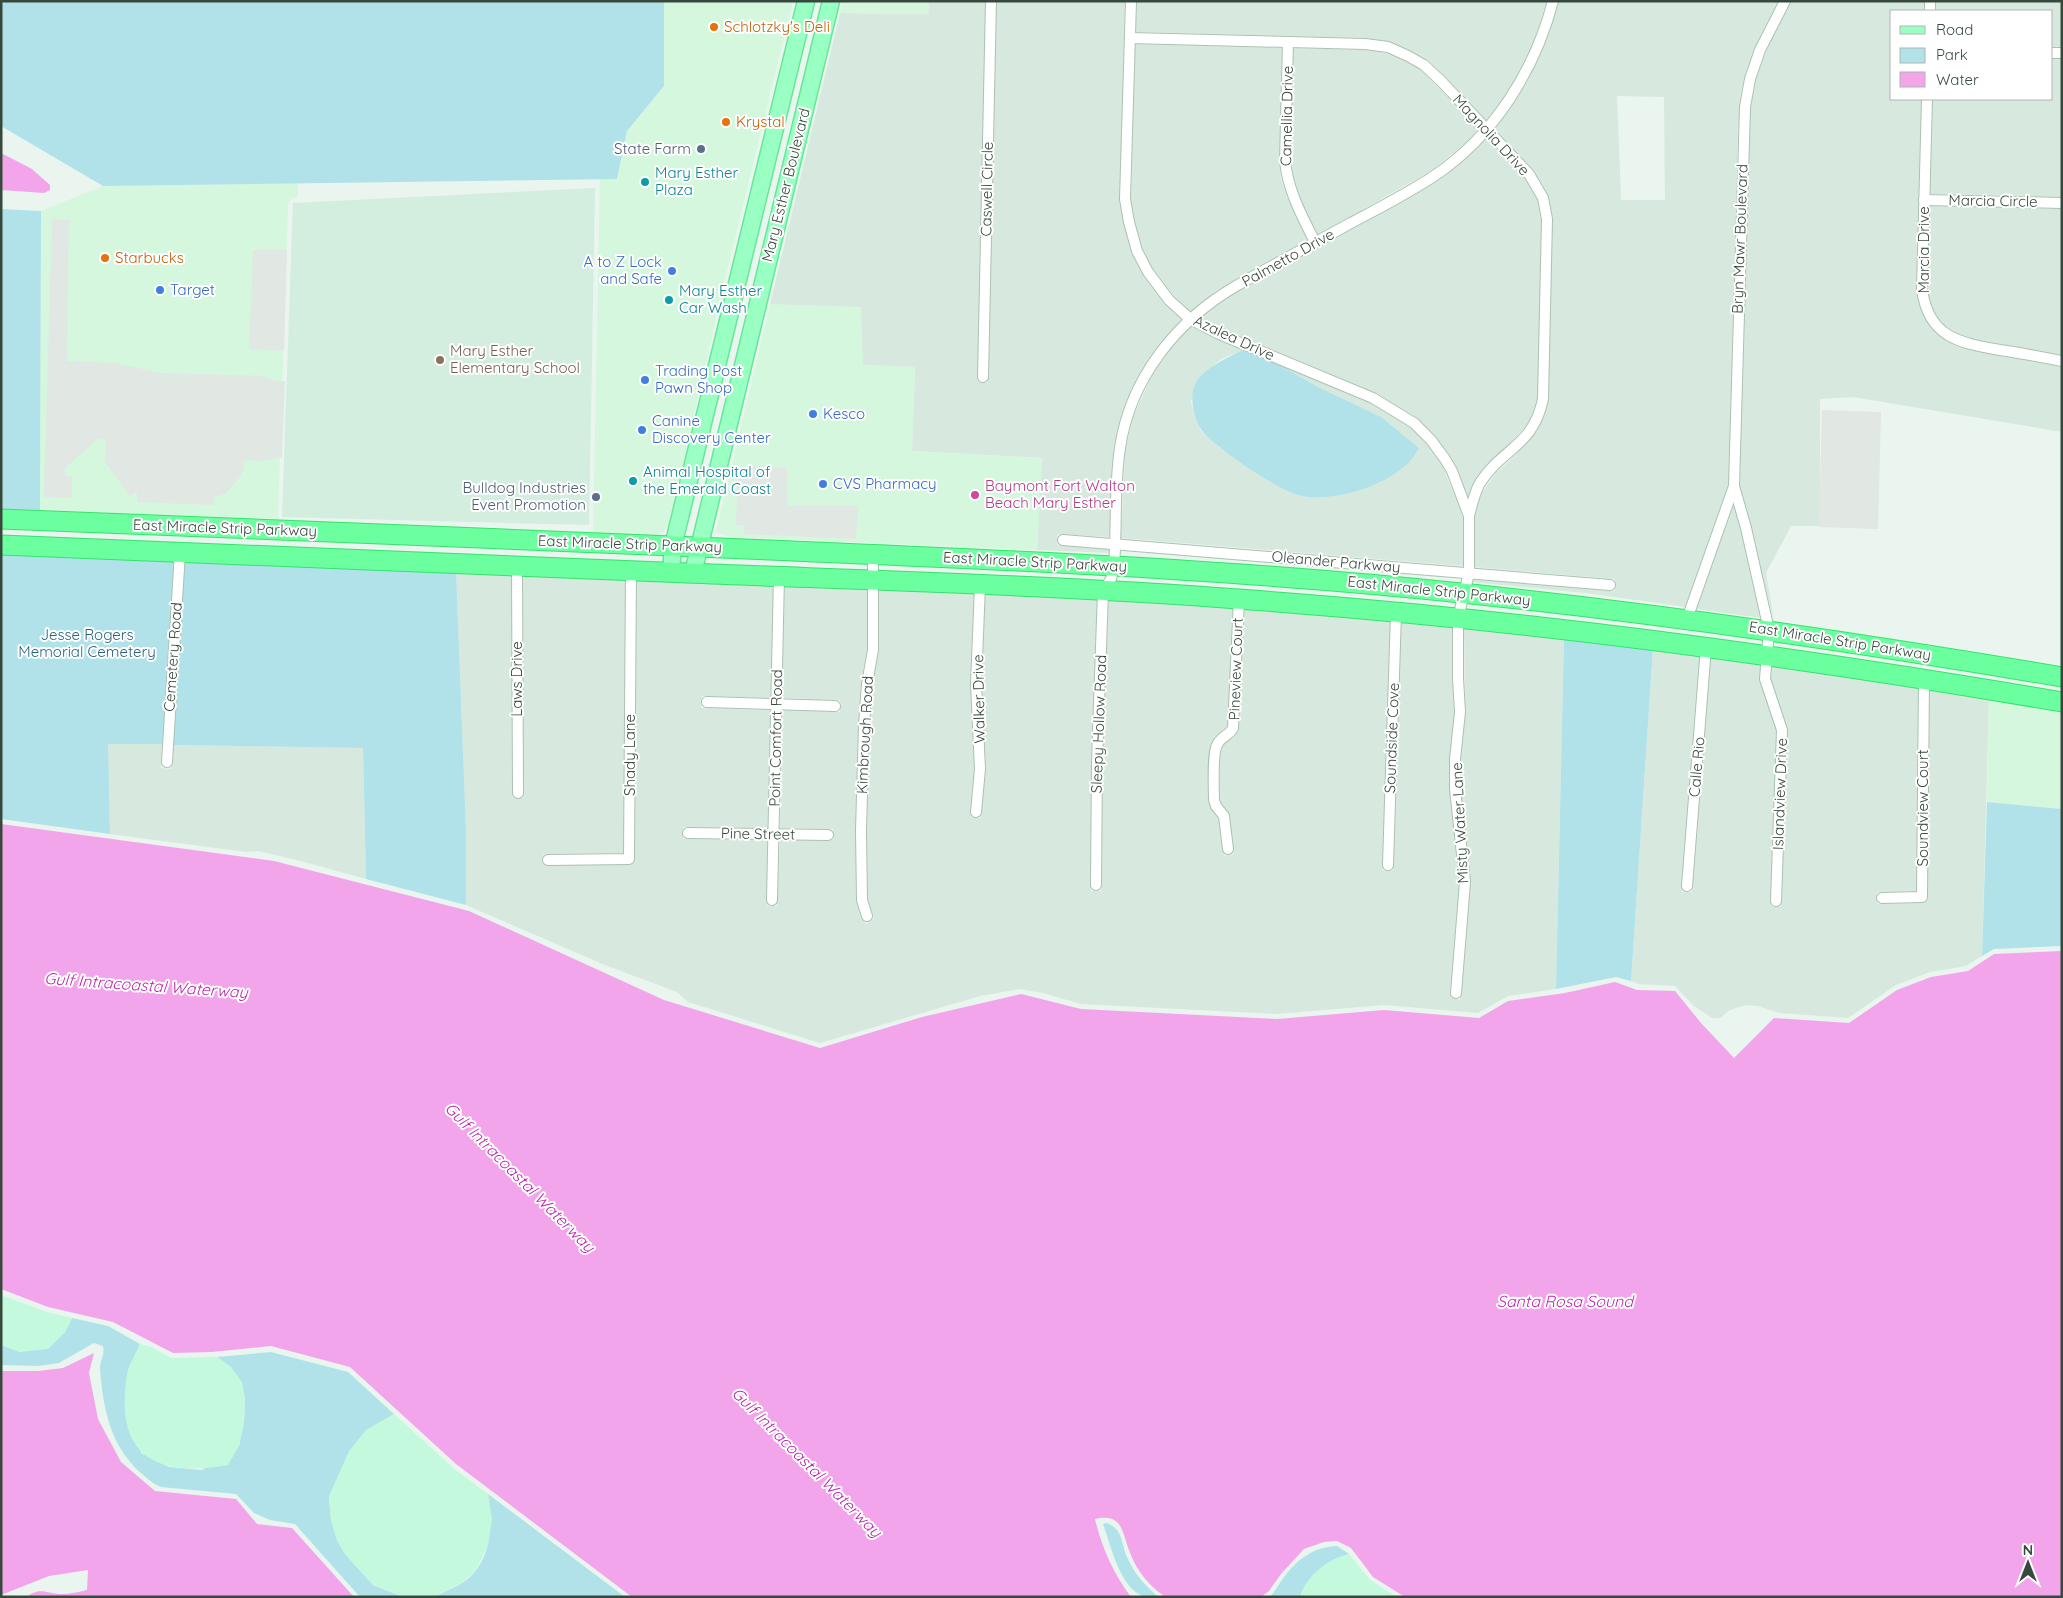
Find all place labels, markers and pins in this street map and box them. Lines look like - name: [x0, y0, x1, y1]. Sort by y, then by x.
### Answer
- place label: Schlotzky's Deli: [724, 17, 830, 36]
- marker: Schlotzky's Deli: [708, 21, 720, 33]
- place label: Krystal: [736, 112, 785, 131]
- marker: Krystal: [720, 116, 732, 128]
- place label: State Farm: [614, 139, 691, 158]
- marker: State Farm: [695, 143, 707, 155]
- place label: Mary Esther Plaza: [655, 163, 739, 199]
- marker: Mary Esther Plaza: [639, 176, 651, 188]
- place label: Starbucks: [115, 248, 184, 267]
- marker: Starbucks: [99, 252, 111, 264]
- place label: A to Z Lock and Safe: [583, 252, 662, 288]
- marker: A to Z Lock and Safe: [666, 265, 678, 277]
- place label: Target: [170, 280, 215, 299]
- place label: Mary Esther Car Wash: [679, 281, 763, 317]
- marker: Target: [154, 284, 166, 296]
- marker: Mary Esther Car Wash: [663, 294, 675, 306]
- place label: Mary Esther Elementary School: [450, 341, 580, 377]
- marker: Mary Esther Elementary School: [434, 354, 446, 366]
- place label: Trading Post Pawn Shop: [655, 361, 742, 397]
- marker: Trading Post Pawn Shop: [639, 374, 651, 386]
- place label: Kesco: [823, 404, 865, 423]
- marker: Kesco: [807, 408, 819, 420]
- place label: Canine Discovery Center: [652, 411, 771, 447]
- marker: Canine Discovery Center: [636, 424, 648, 436]
- place label: Animal Hospital of the Emerald Coast: [643, 462, 771, 498]
- place label: CVS Pharmacy: [833, 474, 937, 493]
- marker: Animal Hospital of the Emerald Coast: [627, 475, 639, 487]
- place label: Baymont Fort Walton Beach Mary Esther: [985, 476, 1135, 512]
- place label: Bulldog Industries Event Promotion: [462, 478, 586, 514]
- marker: CVS Pharmacy: [817, 478, 829, 490]
- marker: Baymont Fort Walton Beach Mary Esther: [969, 489, 981, 501]
- marker: Bulldog Industries Event Promotion: [590, 491, 602, 503]

